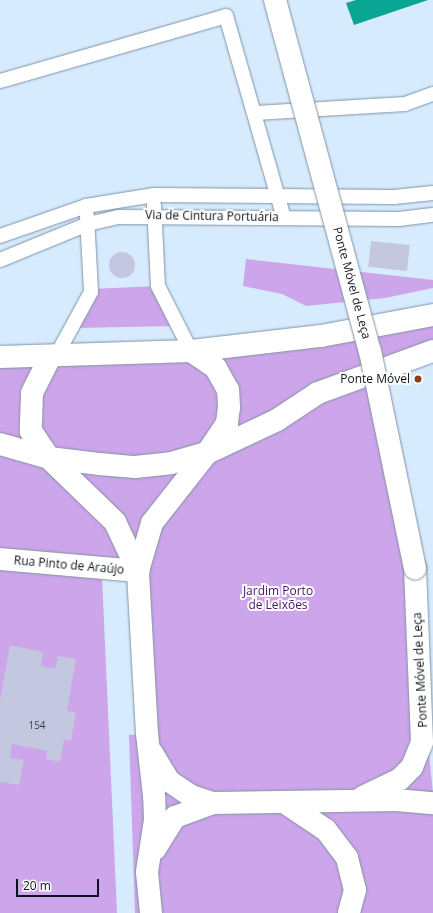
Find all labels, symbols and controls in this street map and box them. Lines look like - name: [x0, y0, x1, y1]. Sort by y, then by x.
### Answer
- street label: Via de Cintura Portuária: [145, 208, 279, 224]
- street label: Ponte Móvel de Leça: [330, 225, 374, 341]
- place label: Ponte Móvel: [340, 372, 410, 386]
- marker: Ponte Móvel: [413, 374, 423, 384]
- street label: Rua Pinto de Araújo: [13, 553, 125, 577]
- park label: Jardim Porto de Leixões: [243, 584, 313, 612]
- street label: Ponte Móvel de Leça: [410, 612, 430, 728]
- house number: 154: [28, 720, 46, 732]
- scale bar: [18, 871, 101, 897]
- text: 20 m: [23, 877, 51, 894]

